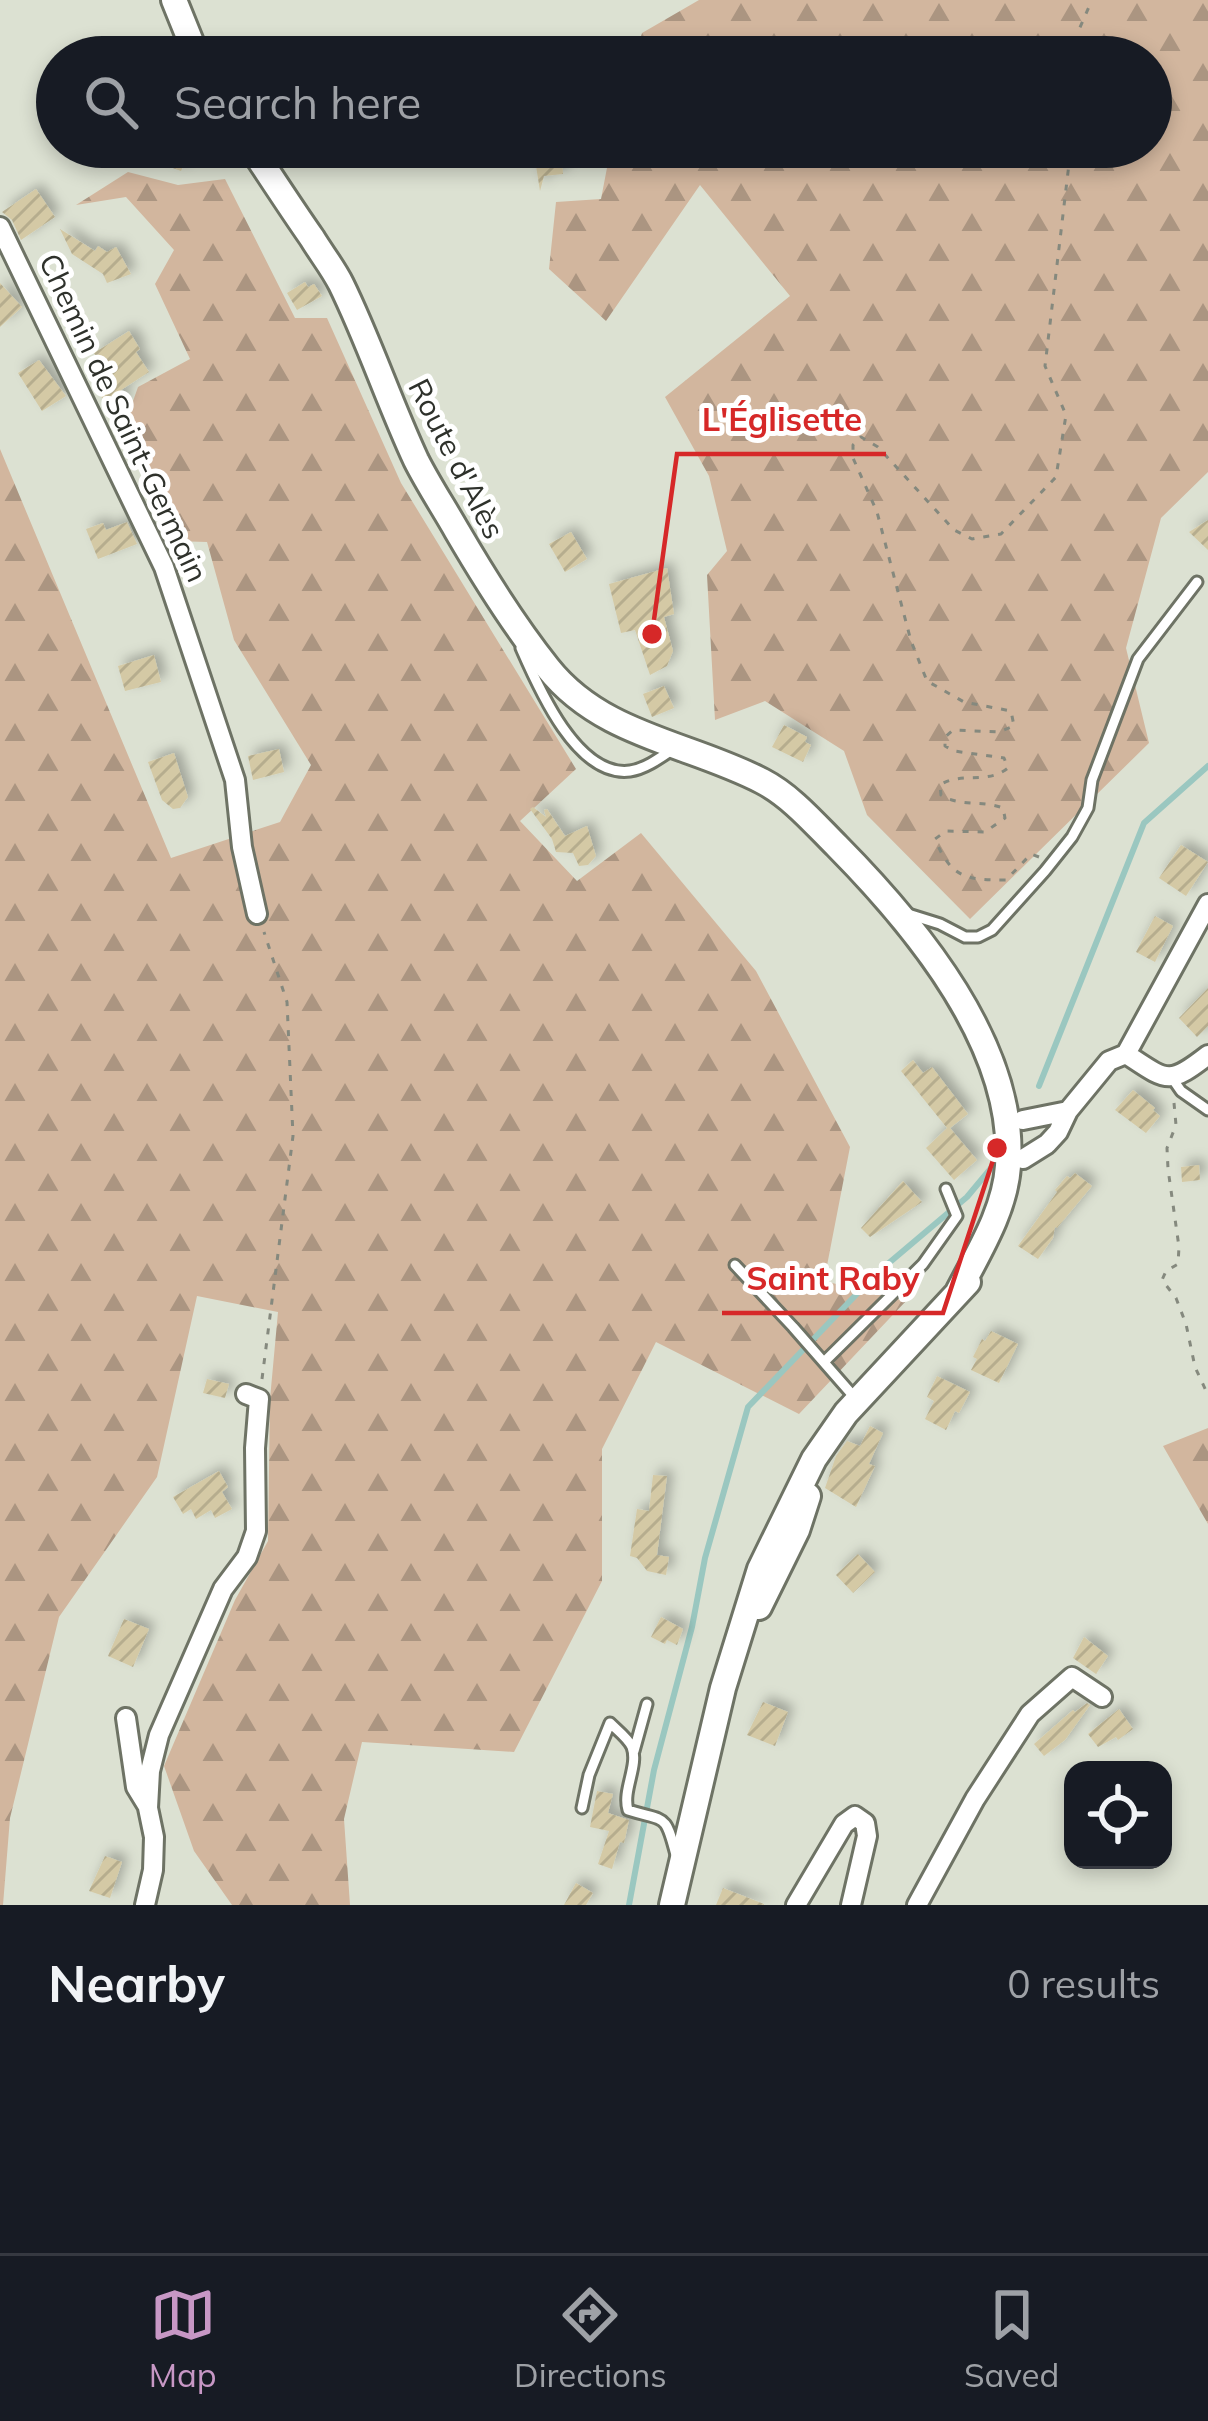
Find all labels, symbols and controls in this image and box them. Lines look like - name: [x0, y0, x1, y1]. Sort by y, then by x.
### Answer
- search box: [36, 36, 1172, 168]
- icon: search: [78, 69, 144, 135]
- text: Search here: [174, 74, 421, 130]
- street label: Chemin de Saint-Germain: [31, 247, 217, 588]
- street label: Route d'Alès: [400, 372, 513, 545]
- callout: L'Églisette: [677, 385, 886, 454]
- text: L'Églisette: [702, 398, 862, 439]
- callout: Saint Raby: [722, 1244, 943, 1313]
- text: Saint Raby: [746, 1257, 920, 1298]
- map controls: [1064, 1761, 1172, 1869]
- button: locate: [1064, 1761, 1172, 1869]
- text: Nearby: [48, 1951, 225, 2015]
- text: 0 results: [1007, 1959, 1160, 2008]
- tab: Map: [149, 2282, 217, 2395]
- tab: Directions: [514, 2282, 667, 2395]
- tab: Saved: [964, 2282, 1059, 2395]

